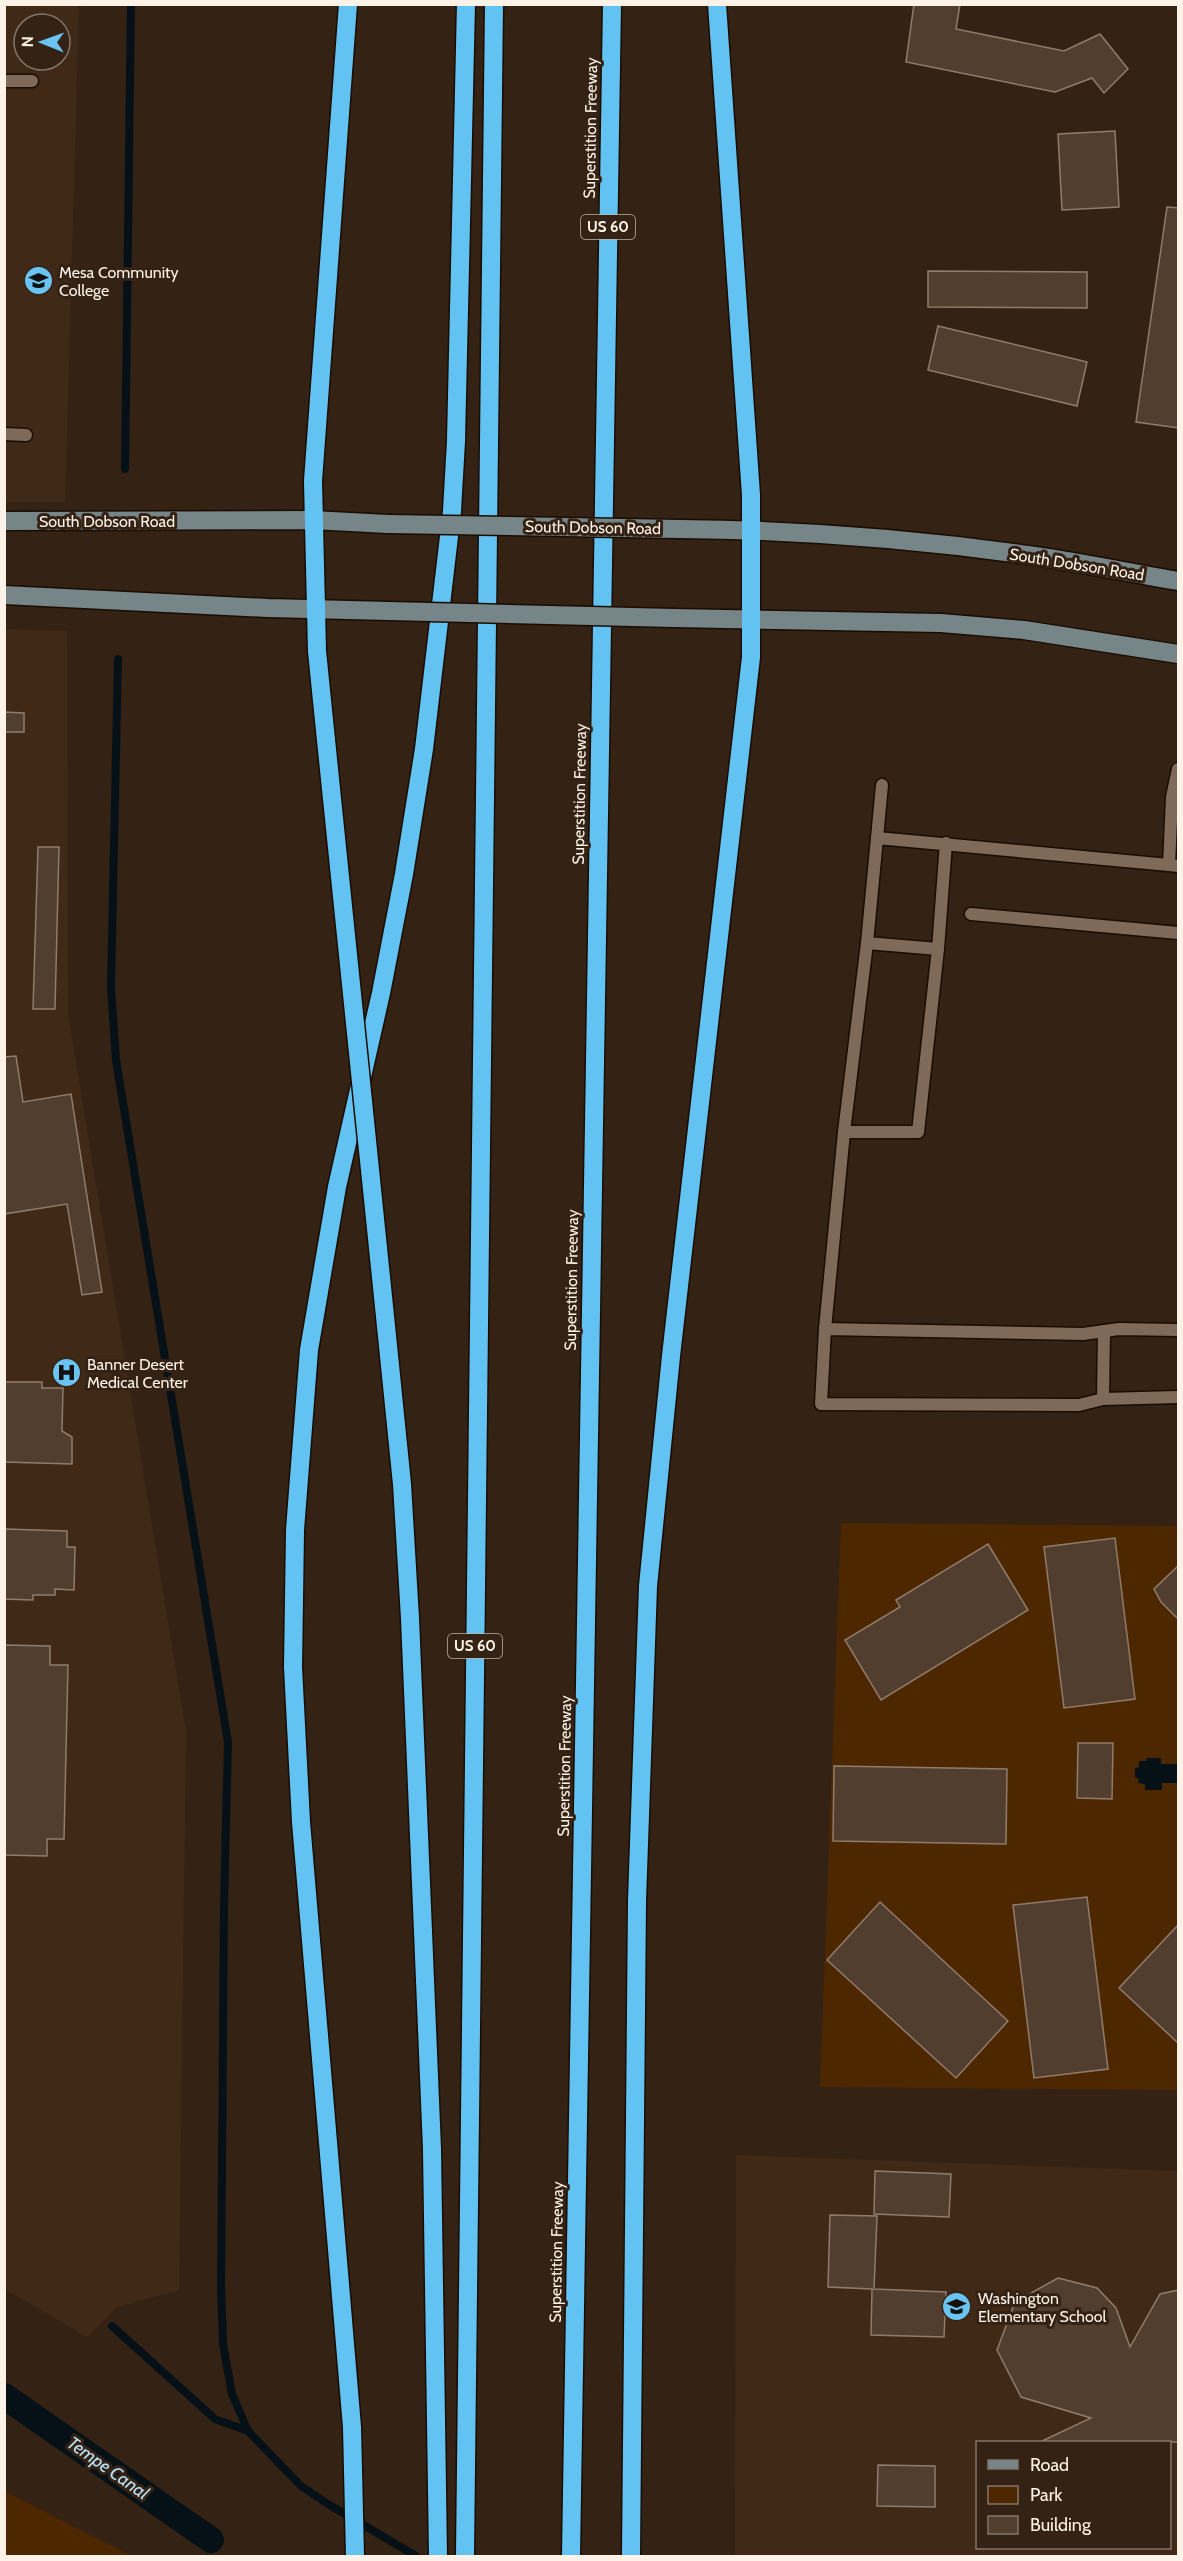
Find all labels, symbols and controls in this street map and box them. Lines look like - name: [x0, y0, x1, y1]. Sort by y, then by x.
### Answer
- north arrow: [12, 12, 72, 72]
- text: N: [18, 36, 37, 48]
- street label: Superstition Freeway: [580, 57, 601, 199]
- road number: US 60: [581, 215, 635, 239]
- place label: Mesa Community College: [59, 263, 179, 300]
- school or university icon: Mesa Community College: [22, 265, 54, 297]
- street label: South Dobson Road: [39, 512, 175, 531]
- street label: South Dobson Road: [525, 517, 661, 538]
- street label: South Dobson Road: [1008, 544, 1146, 585]
- street label: Superstition Freeway: [569, 723, 590, 865]
- street label: Superstition Freeway: [561, 1209, 582, 1351]
- place label: Banner Desert Medical Center: [87, 1355, 189, 1392]
- hospital icon: Banner Desert Medical Center: [50, 1357, 82, 1389]
- road number: US 60: [448, 1634, 502, 1658]
- street label: Superstition Freeway: [554, 1695, 575, 1837]
- street label: Superstition Freeway: [546, 2181, 567, 2323]
- place label: Washington Elementary School: [978, 2289, 1106, 2326]
- school or university icon: Washington Elementary School: [941, 2291, 973, 2323]
- water label: Tempe Canal: [63, 2432, 154, 2505]
- legend: [976, 2441, 1171, 2549]
- text: Road: [1030, 2454, 1069, 2476]
- text: Park: [1030, 2484, 1063, 2506]
- text: Building: [1030, 2514, 1092, 2536]

